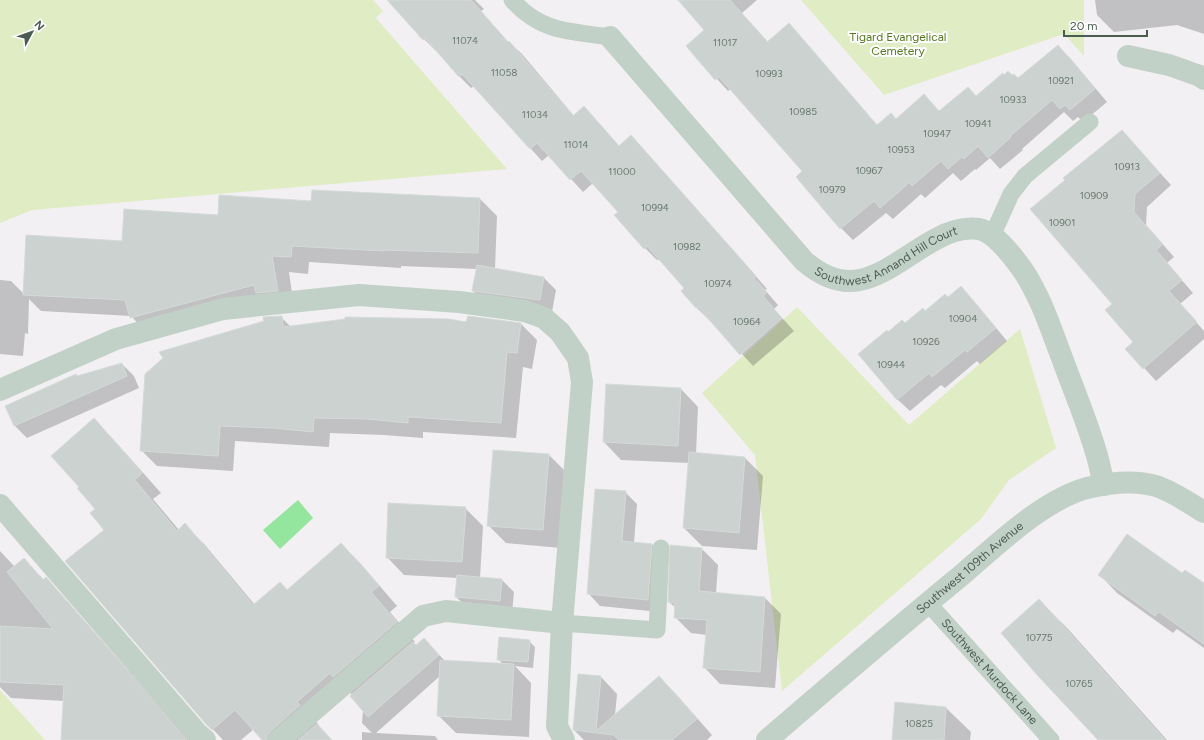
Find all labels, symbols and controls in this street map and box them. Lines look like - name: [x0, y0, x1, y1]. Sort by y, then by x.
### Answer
- north arrow: [12, 12, 52, 52]
- scale bar: [1064, 12, 1147, 38]
- text: N: [31, 18, 47, 33]
- text: 20 m: [1070, 19, 1098, 33]
- park label: Tigard Evangelical Cemetery: [850, 30, 946, 58]
- house number: 11074: [452, 34, 478, 47]
- house number: 11017: [713, 36, 738, 49]
- house number: 11058: [491, 66, 517, 79]
- house number: 10993: [755, 67, 783, 80]
- house number: 10921: [1048, 74, 1074, 87]
- house number: 10933: [999, 93, 1027, 106]
- house number: 10985: [789, 105, 817, 118]
- house number: 11034: [522, 108, 548, 121]
- house number: 10941: [965, 117, 991, 130]
- house number: 10947: [923, 127, 952, 140]
- house number: 11014: [563, 138, 589, 151]
- house number: 10953: [887, 143, 915, 156]
- house number: 10913: [1114, 160, 1140, 173]
- house number: 10967: [855, 164, 883, 177]
- house number: 11000: [608, 165, 636, 178]
- house number: 10979: [818, 183, 846, 196]
- house number: 10909: [1080, 189, 1108, 202]
- house number: 10994: [641, 201, 669, 214]
- house number: 10901: [1049, 216, 1075, 229]
- street label: Southwest Annand Hill Court: [812, 223, 959, 288]
- house number: 10982: [673, 240, 701, 253]
- house number: 10974: [704, 277, 732, 290]
- house number: 10904: [949, 312, 977, 325]
- house number: 10964: [733, 315, 761, 328]
- house number: 10926: [912, 335, 940, 348]
- house number: 10944: [877, 358, 905, 371]
- street label: Southwest 109th Avenue: [913, 518, 1026, 617]
- street label: Southwest Murdock Lane: [938, 616, 1041, 727]
- house number: 10775: [1025, 631, 1053, 644]
- house number: 10765: [1065, 677, 1093, 690]
- house number: 10825: [905, 717, 933, 730]

